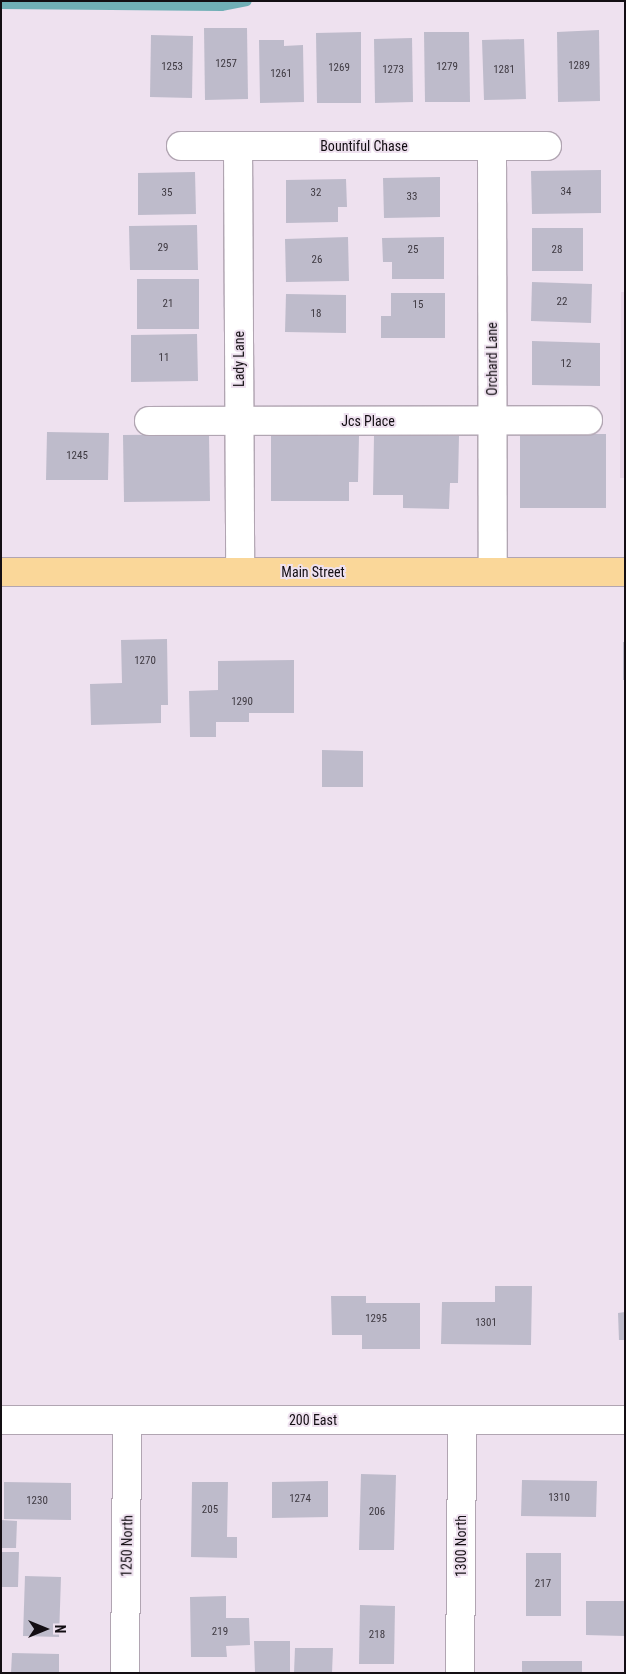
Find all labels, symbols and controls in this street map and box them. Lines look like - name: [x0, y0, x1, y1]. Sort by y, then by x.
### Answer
- house number: 1257: [215, 57, 237, 71]
- house number: 1289: [568, 59, 590, 73]
- house number: 1253: [161, 60, 183, 74]
- house number: 1279: [436, 60, 458, 74]
- house number: 1269: [328, 61, 350, 75]
- house number: 1273: [382, 63, 404, 77]
- house number: 1281: [493, 63, 515, 77]
- house number: 1261: [270, 67, 292, 81]
- street label: Bountiful Chase: [320, 138, 408, 154]
- house number: 34: [561, 185, 571, 199]
- house number: 35: [162, 186, 172, 200]
- house number: 32: [311, 186, 321, 200]
- house number: 33: [407, 190, 417, 204]
- house number: 29: [158, 241, 168, 255]
- house number: 25: [408, 243, 418, 257]
- house number: 28: [552, 243, 562, 257]
- house number: 26: [312, 253, 322, 267]
- house number: 22: [557, 295, 567, 309]
- house number: 21: [163, 297, 173, 311]
- house number: 15: [413, 298, 423, 312]
- house number: 18: [311, 307, 321, 321]
- street label: Orchard Lane: [484, 322, 500, 396]
- street label: Lady Lane: [231, 331, 247, 387]
- house number: 11: [159, 351, 169, 365]
- house number: 12: [561, 357, 571, 371]
- street label: Jcs Place: [341, 413, 395, 429]
- house number: 1245: [66, 449, 88, 463]
- street label: Main Street: [281, 564, 345, 580]
- house number: 1270: [134, 654, 156, 668]
- house number: 1290: [231, 695, 253, 709]
- house number: 1295: [365, 1312, 387, 1326]
- house number: 1301: [475, 1316, 497, 1330]
- street label: 200 East: [289, 1412, 337, 1428]
- house number: 1310: [548, 1491, 570, 1505]
- house number: 1274: [289, 1492, 311, 1506]
- house number: 1230: [26, 1494, 48, 1508]
- house number: 205: [202, 1503, 218, 1517]
- house number: 206: [369, 1505, 385, 1519]
- street label: 1250 North: [118, 1515, 136, 1577]
- street label: 1300 North: [453, 1515, 469, 1577]
- house number: 217: [535, 1577, 551, 1591]
- north arrow: [20, 1604, 70, 1654]
- text: N: [52, 1625, 68, 1633]
- house number: 219: [212, 1625, 228, 1639]
- house number: 218: [369, 1628, 385, 1642]

